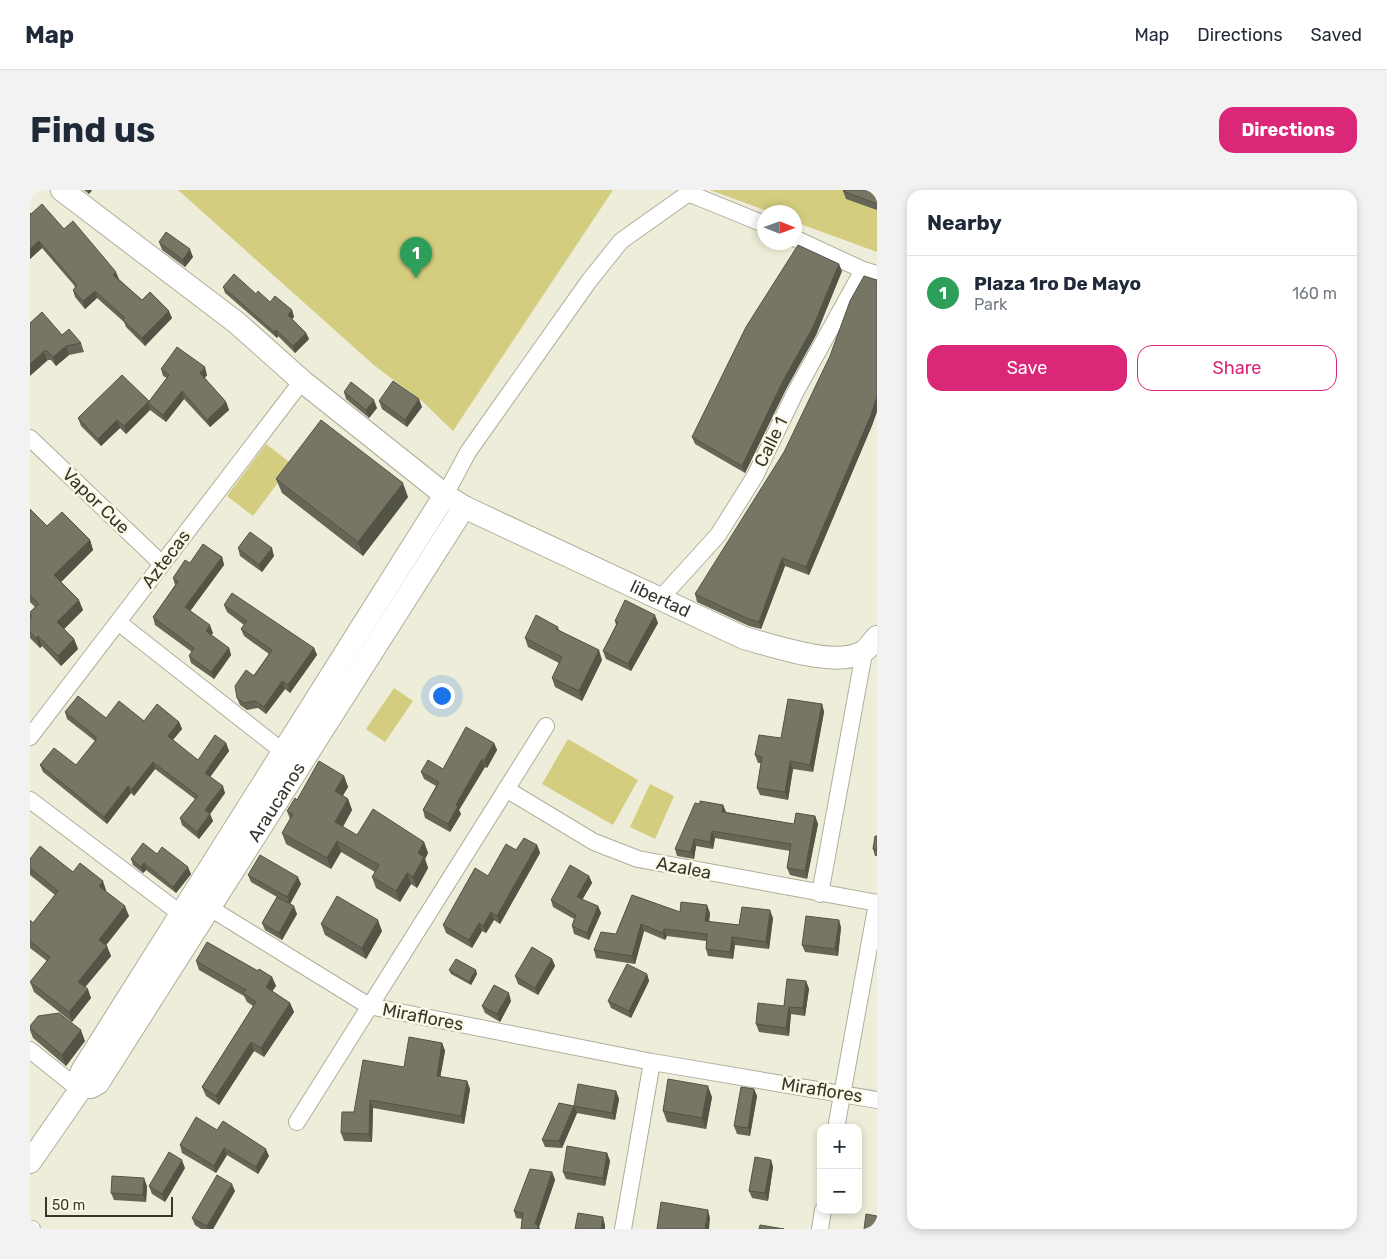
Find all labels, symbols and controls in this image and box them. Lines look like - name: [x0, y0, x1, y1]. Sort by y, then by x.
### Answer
- text: Map: [25, 21, 74, 49]
- text: Map: [1134, 24, 1169, 46]
- text: Directions: [1197, 24, 1283, 46]
- text: Saved: [1311, 24, 1362, 46]
- button: Directions: [1219, 107, 1357, 153]
- text: Find us: [30, 109, 155, 151]
- north arrow: [757, 205, 802, 250]
- text: Nearby: [927, 210, 1002, 235]
- pin: 1: [400, 237, 432, 278]
- text: Plaza 1ro De Mayo: [974, 272, 1141, 295]
- text: 1: [939, 284, 947, 303]
- text: 160 m: [1292, 284, 1337, 303]
- text: Park: [974, 295, 1007, 314]
- button: Save: [927, 345, 1127, 391]
- button: Share: [1137, 345, 1337, 391]
- street label: Calle 1: [750, 413, 792, 471]
- street label: Vapor Cue: [58, 463, 134, 539]
- street label: Aztecas: [137, 525, 195, 593]
- street label: libertad: [627, 575, 694, 622]
- your location: [429, 683, 455, 709]
- street label: Araucanos: [243, 758, 310, 846]
- street label: Azalea: [655, 852, 713, 884]
- street label: Miraflores: [381, 998, 465, 1036]
- street label: Miraflores: [780, 1073, 864, 1107]
- map controls: [817, 1124, 862, 1214]
- button: +: [817, 1124, 862, 1169]
- button: −: [817, 1169, 862, 1214]
- scale bar: [45, 1194, 172, 1217]
- text: 50 m: [52, 1197, 85, 1214]

